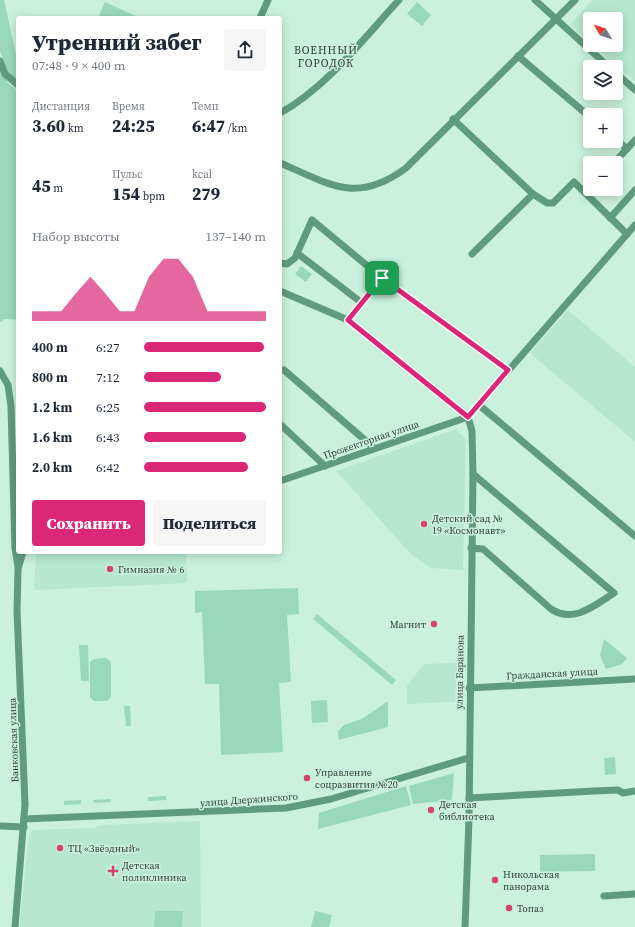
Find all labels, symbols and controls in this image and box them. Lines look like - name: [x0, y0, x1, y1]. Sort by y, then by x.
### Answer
- north arrow: [583, 12, 623, 52]
- map controls: [583, 12, 623, 196]
- text: Утренний забег: [32, 27, 202, 57]
- button: share: [224, 29, 266, 71]
- district label: ВОЕННЫЙ ГОРОДОК: [294, 43, 358, 71]
- text: 07:48 · 9 × 400 m: [32, 57, 126, 74]
- button: layers: [583, 60, 623, 100]
- text: Дистанция: [32, 99, 90, 114]
- text: Время: [112, 99, 145, 114]
- text: Темп: [192, 99, 219, 114]
- button: +: [583, 108, 623, 148]
- text: 3.60: [32, 114, 65, 138]
- text: 24:25: [112, 114, 155, 138]
- text: 6:47: [192, 114, 225, 138]
- text: km: [65, 121, 84, 136]
- text: /km: [225, 121, 247, 136]
- button: −: [583, 156, 623, 196]
- text: Пульс: [112, 167, 143, 182]
- text: kcal: [192, 167, 212, 182]
- text: 45: [32, 174, 51, 198]
- text: m: [51, 181, 63, 196]
- text: 154: [112, 182, 140, 206]
- text: 279: [192, 182, 220, 206]
- text: bpm: [140, 189, 165, 204]
- text: Набор высоты: [32, 228, 120, 245]
- text: 137–140 m: [206, 228, 266, 245]
- pin: [365, 261, 399, 295]
- icon: arrive: [371, 267, 393, 289]
- text: 400 m: [32, 339, 68, 356]
- text: 6:27: [96, 339, 119, 356]
- text: 800 m: [32, 369, 68, 386]
- text: 7:12: [96, 369, 119, 386]
- text: 1.2 km: [32, 399, 72, 416]
- text: 6:25: [96, 399, 119, 416]
- street label: Прожекторная улица: [322, 417, 421, 462]
- text: 1.6 km: [32, 429, 72, 446]
- text: 6:43: [96, 429, 119, 446]
- text: 2.0 km: [32, 459, 72, 476]
- text: 6:42: [96, 459, 119, 476]
- button: Сохранить: [32, 500, 145, 546]
- button: Поделиться: [153, 500, 266, 546]
- place label: Детский сад № 19 «Космонавт»: [432, 512, 505, 537]
- marker: Детский сад № 19 «Космонавт»: [419, 519, 429, 529]
- place label: Гимназия № 6: [118, 563, 184, 576]
- marker: Гимназия № 6: [105, 564, 115, 574]
- place label: Магнит: [390, 618, 427, 631]
- marker: Магнит: [429, 619, 439, 629]
- street label: улица Баранова: [452, 634, 467, 709]
- street label: Гражданская улица: [506, 665, 599, 682]
- street label: Банковская улица: [5, 697, 21, 783]
- place label: Управление соцразвития №20: [315, 766, 398, 791]
- marker: Управление соцразвития №20: [302, 773, 312, 783]
- street label: улица Дзержинского: [200, 790, 299, 809]
- place label: Детская библиотека: [439, 798, 495, 823]
- marker: Детская библиотека: [426, 805, 436, 815]
- place label: ТЦ «Звёздный»: [68, 842, 140, 855]
- marker: ТЦ «Звёздный»: [55, 843, 65, 853]
- place label: Детская поликлиника: [122, 859, 188, 884]
- marker: Детская поликлиника: [107, 865, 119, 877]
- place label: Никольская панорама: [503, 868, 559, 893]
- marker: Никольская панорама: [490, 875, 500, 885]
- place label: Топаз: [517, 902, 543, 915]
- marker: Топаз: [504, 903, 514, 913]

